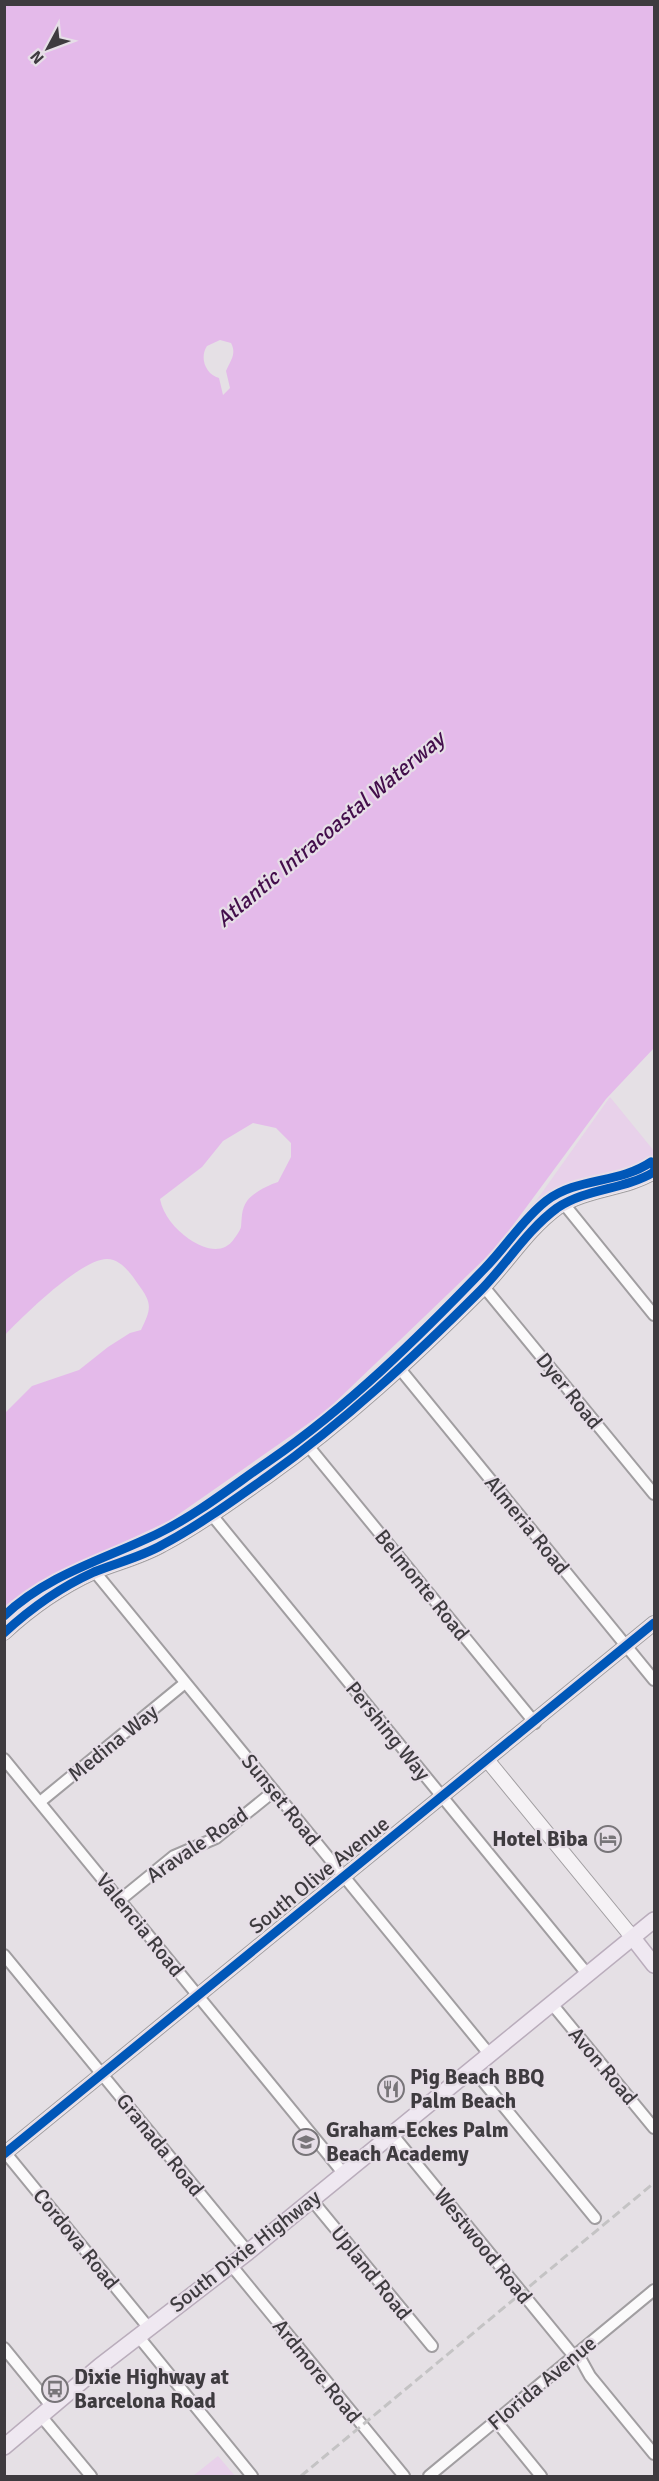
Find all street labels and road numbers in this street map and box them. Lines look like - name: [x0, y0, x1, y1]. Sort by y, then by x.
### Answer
- street label: Dyer Road: [530, 1347, 608, 1435]
- street label: Almeria Road: [479, 1470, 575, 1580]
- street label: Belmonte Road: [369, 1524, 475, 1646]
- street label: Pershing Way: [340, 1676, 436, 1786]
- street label: Medina Way: [63, 1699, 163, 1787]
- street label: Sunset Road: [236, 1749, 326, 1851]
- street label: Aravale Road: [141, 1802, 253, 1888]
- street label: South Olive Avenue: [244, 1810, 394, 1940]
- street label: Valencia Road: [90, 1868, 190, 1982]
- street label: Avon Road: [563, 2022, 643, 2110]
- street label: Granada Road: [111, 2088, 209, 2202]
- street label: Cordova Road: [27, 2183, 125, 2295]
- street label: Westwood Road: [428, 2183, 538, 2309]
- street label: South Dixie Highway: [164, 2184, 326, 2318]
- street label: Upland Road: [325, 2220, 417, 2326]
- street label: Ardmore Road: [267, 2314, 367, 2428]
- street label: Florida Avenue: [482, 2330, 602, 2436]

